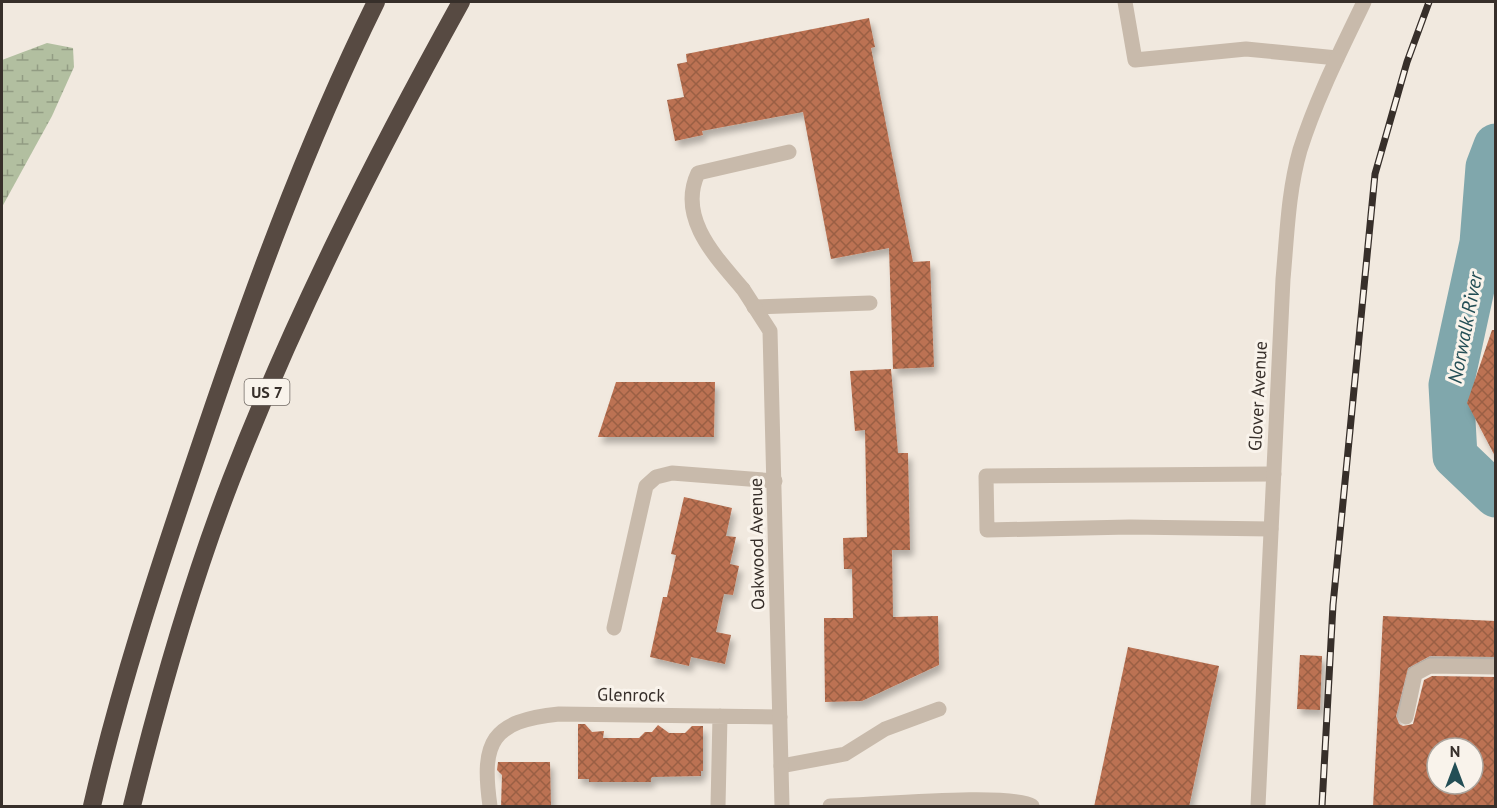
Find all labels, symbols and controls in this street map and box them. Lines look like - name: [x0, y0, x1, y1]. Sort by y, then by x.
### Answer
- water label: Norwalk River: [1441, 269, 1489, 386]
- street label: Glover Avenue: [1243, 341, 1272, 451]
- road number: US 7: [244, 379, 290, 405]
- street label: Oakwood Avenue: [744, 478, 769, 610]
- street label: Glenrock: [597, 682, 665, 707]
- north arrow: [1425, 736, 1485, 796]
- text: N: [1450, 741, 1460, 761]

